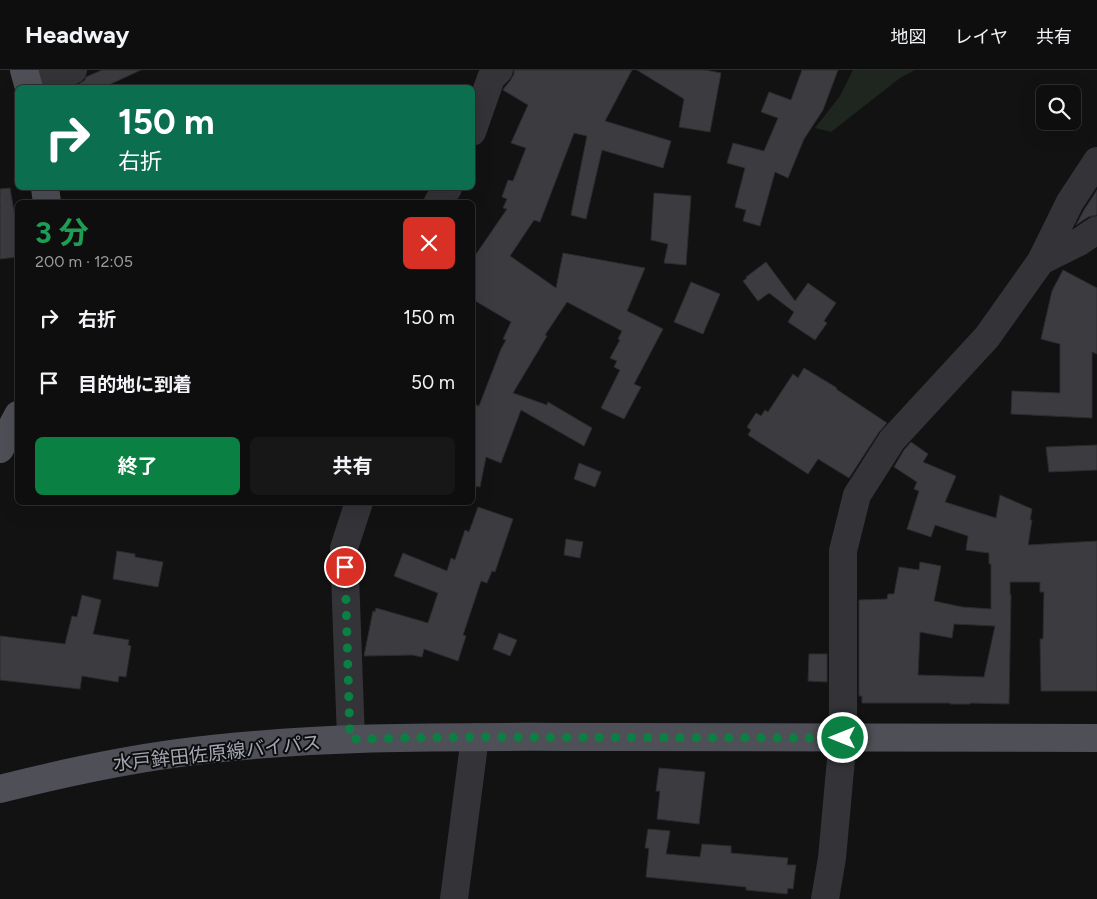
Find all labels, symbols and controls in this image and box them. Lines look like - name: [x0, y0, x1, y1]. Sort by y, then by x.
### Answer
- text: Headway: [25, 20, 129, 49]
- text: 地図: [891, 26, 927, 48]
- text: レイヤ: [955, 26, 1008, 48]
- text: 共有: [1036, 26, 1072, 48]
- map controls: [1036, 85, 1081, 130]
- button: search: [1036, 85, 1081, 130]
- text: 150 m: [118, 101, 215, 143]
- icon: right: [35, 105, 100, 170]
- text: 右折: [118, 148, 162, 175]
- text: 3 分: [35, 214, 89, 251]
- button: close: [403, 217, 455, 269]
- text: 200 m · 12:05: [35, 252, 133, 271]
- icon: right: [35, 304, 63, 332]
- text: 150 m: [403, 306, 455, 329]
- text: 右折: [78, 308, 116, 331]
- icon: arrive: [35, 369, 63, 397]
- text: 50 m: [411, 371, 455, 394]
- text: 目的地に到着: [78, 373, 192, 396]
- button: 終了: [35, 437, 240, 495]
- button: 共有: [250, 437, 455, 495]
- pin: [324, 546, 366, 588]
- icon: arrive: [331, 553, 359, 581]
- position arrow: [816, 711, 868, 763]
- street label: 水戸鉾田佐原線バイパス: [112, 731, 322, 775]

